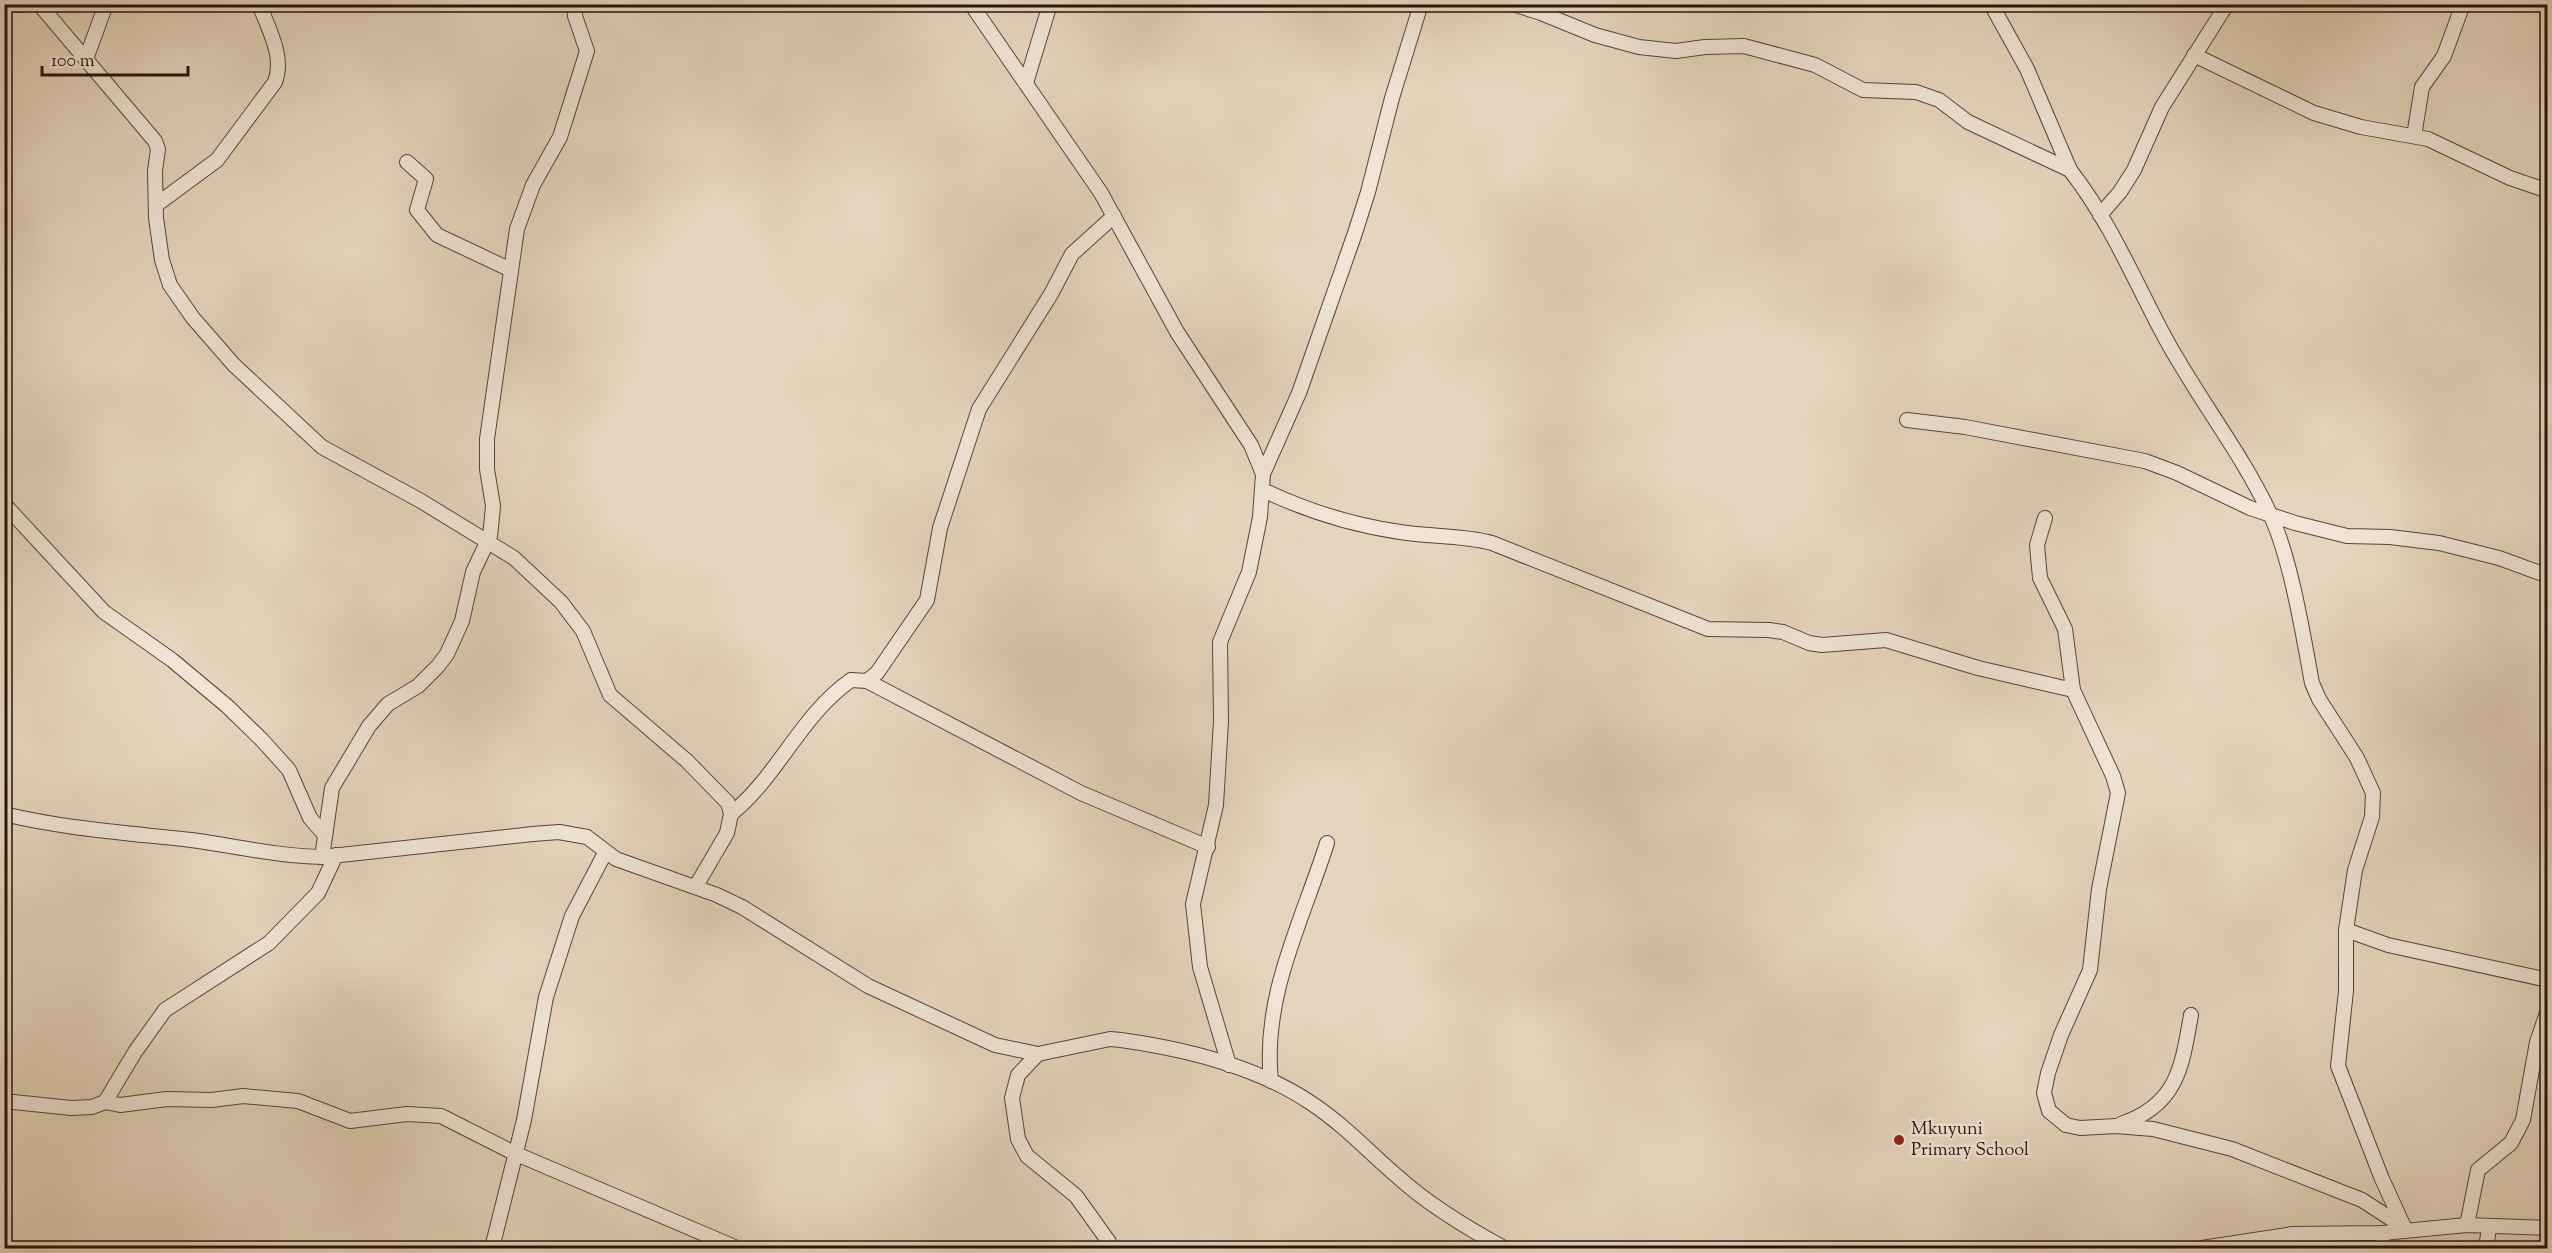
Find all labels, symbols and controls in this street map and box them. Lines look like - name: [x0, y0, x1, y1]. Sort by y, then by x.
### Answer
- scale bar: [42, 39, 188, 77]
- text: 100 m: [51, 49, 95, 75]
- place label: Mkuyuni Primary School: [1911, 1117, 2029, 1164]
- marker: Mkuyuni Primary School: [1892, 1133, 1906, 1147]

